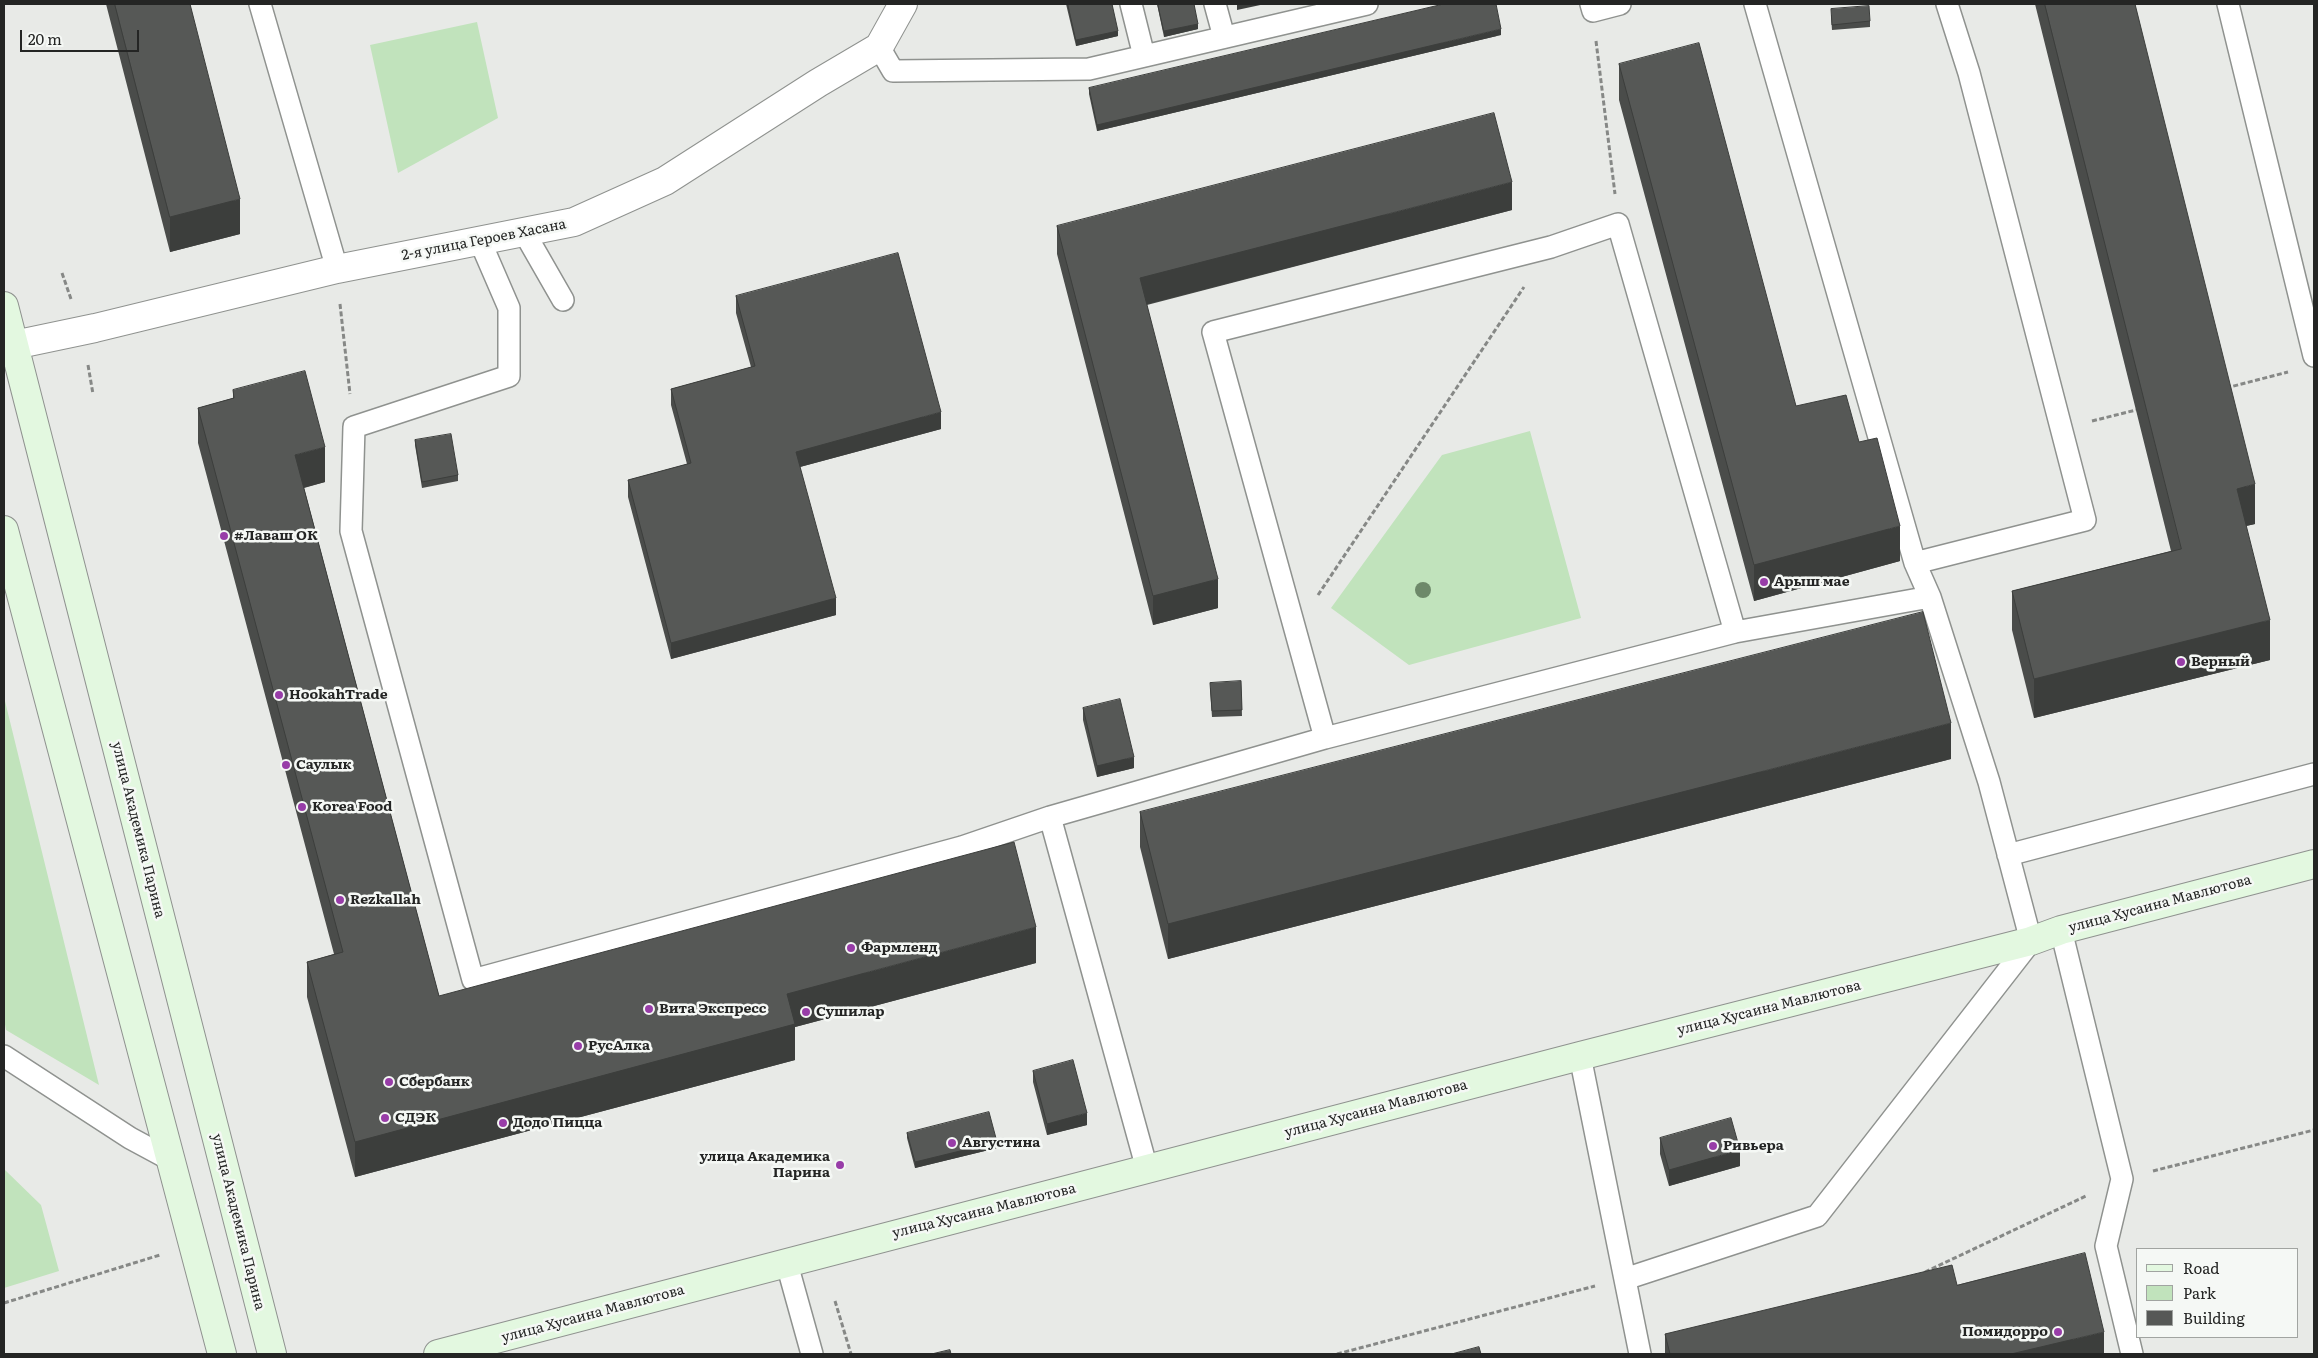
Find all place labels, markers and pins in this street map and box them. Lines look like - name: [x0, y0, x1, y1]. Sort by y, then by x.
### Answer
- place label: #Лаваш ОК: [234, 528, 318, 544]
- marker: #Лаваш ОК: [218, 530, 230, 542]
- place label: Арыш мае: [1774, 574, 1850, 590]
- marker: Арыш мае: [1758, 576, 1770, 588]
- place label: Верный: [2191, 654, 2250, 670]
- marker: Верный: [2175, 656, 2187, 668]
- place label: HookahTrade: [289, 687, 388, 703]
- marker: HookahTrade: [273, 689, 285, 701]
- place label: Саулык: [296, 757, 352, 773]
- marker: Саулык: [280, 759, 292, 771]
- place label: Korea Food: [312, 799, 393, 815]
- marker: Korea Food: [296, 801, 308, 813]
- place label: Rezkallah: [350, 892, 421, 908]
- marker: Rezkallah: [334, 894, 346, 906]
- place label: Фармленд: [861, 940, 938, 956]
- marker: Фармленд: [845, 942, 857, 954]
- place label: Вита Экспресс: [659, 1001, 766, 1017]
- marker: Вита Экспресс: [643, 1003, 655, 1015]
- place label: Сушилар: [816, 1004, 884, 1020]
- marker: Сушилар: [800, 1006, 812, 1018]
- place label: РусАлка: [588, 1038, 650, 1054]
- marker: РусАлка: [572, 1040, 584, 1052]
- place label: Сбербанк: [399, 1074, 470, 1090]
- marker: Сбербанк: [383, 1076, 395, 1088]
- place label: СДЭК: [395, 1110, 436, 1126]
- marker: СДЭК: [379, 1112, 391, 1124]
- place label: Додо Пицца: [513, 1115, 602, 1131]
- marker: Додо Пицца: [497, 1117, 509, 1129]
- place label: Августина: [962, 1135, 1040, 1151]
- marker: Августина: [946, 1137, 958, 1149]
- place label: Ривьера: [1723, 1138, 1784, 1154]
- marker: Ривьера: [1707, 1140, 1719, 1152]
- place label: улица Академика Парина: [700, 1149, 830, 1182]
- marker: улица Академика Парина: [834, 1159, 846, 1171]
- place label: Помидорро: [1962, 1324, 2048, 1340]
- marker: Помидорро: [2052, 1326, 2064, 1338]

